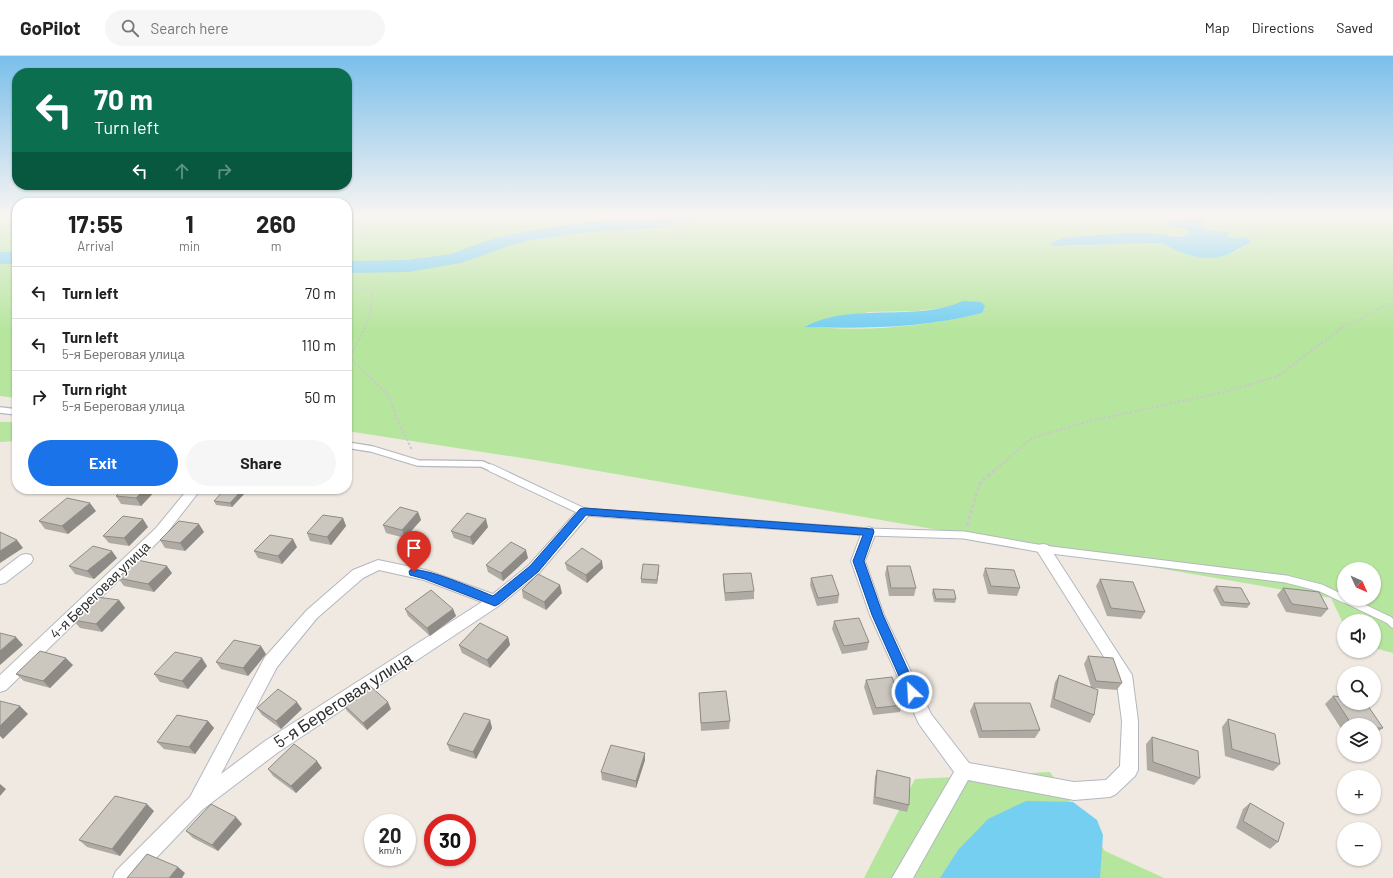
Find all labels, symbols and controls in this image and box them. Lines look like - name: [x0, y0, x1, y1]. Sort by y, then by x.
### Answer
- search box: [105, 10, 385, 46]
- text: GoPilot: [20, 16, 81, 39]
- icon: search: [119, 17, 141, 39]
- text: Search here: [151, 19, 229, 37]
- text: Map: [1205, 19, 1230, 36]
- text: Directions: [1252, 19, 1314, 36]
- text: Saved: [1336, 19, 1373, 36]
- text: 70 m: [94, 82, 153, 116]
- icon: left: [28, 84, 80, 136]
- text: Turn left: [94, 116, 160, 138]
- icon: left: [129, 160, 151, 182]
- icon: ahead: [171, 160, 193, 182]
- icon: right: [213, 160, 235, 182]
- text: 17:55: [68, 209, 123, 238]
- text: 1: [185, 209, 194, 238]
- text: 260: [256, 209, 296, 238]
- text: Arrival: [77, 238, 114, 254]
- text: min: [179, 238, 200, 254]
- text: m: [271, 238, 281, 254]
- icon: left: [28, 282, 50, 304]
- text: Turn left: [62, 284, 118, 302]
- text: 70 m: [305, 284, 336, 302]
- text: Turn left: [62, 328, 118, 346]
- icon: left: [28, 334, 50, 356]
- text: 110 m: [302, 336, 336, 354]
- text: 5-я Береговая улица: [62, 346, 185, 362]
- text: Turn right: [62, 380, 127, 398]
- icon: right: [28, 386, 50, 408]
- text: 50 m: [304, 388, 336, 406]
- text: 5-я Береговая улица: [62, 398, 185, 414]
- button: Exit: [28, 440, 178, 486]
- button: Share: [186, 440, 336, 486]
- pin: [397, 531, 431, 572]
- street label: 4-я Береговая улица: [46, 537, 153, 642]
- icon: arrive: [403, 537, 425, 559]
- north arrow: [1337, 562, 1381, 606]
- map controls: [1337, 562, 1381, 866]
- button: sound: [1337, 614, 1381, 658]
- street label: 5-я Береговая улица: [270, 647, 416, 751]
- button: search: [1337, 666, 1381, 710]
- position arrow: [891, 671, 933, 713]
- button: layers: [1337, 718, 1381, 762]
- button: +: [1337, 770, 1381, 814]
- speed limit sign: 30: [424, 814, 476, 866]
- button: −: [1337, 822, 1381, 866]
- text: 20: [379, 823, 401, 847]
- text: km/h: [379, 844, 401, 856]

